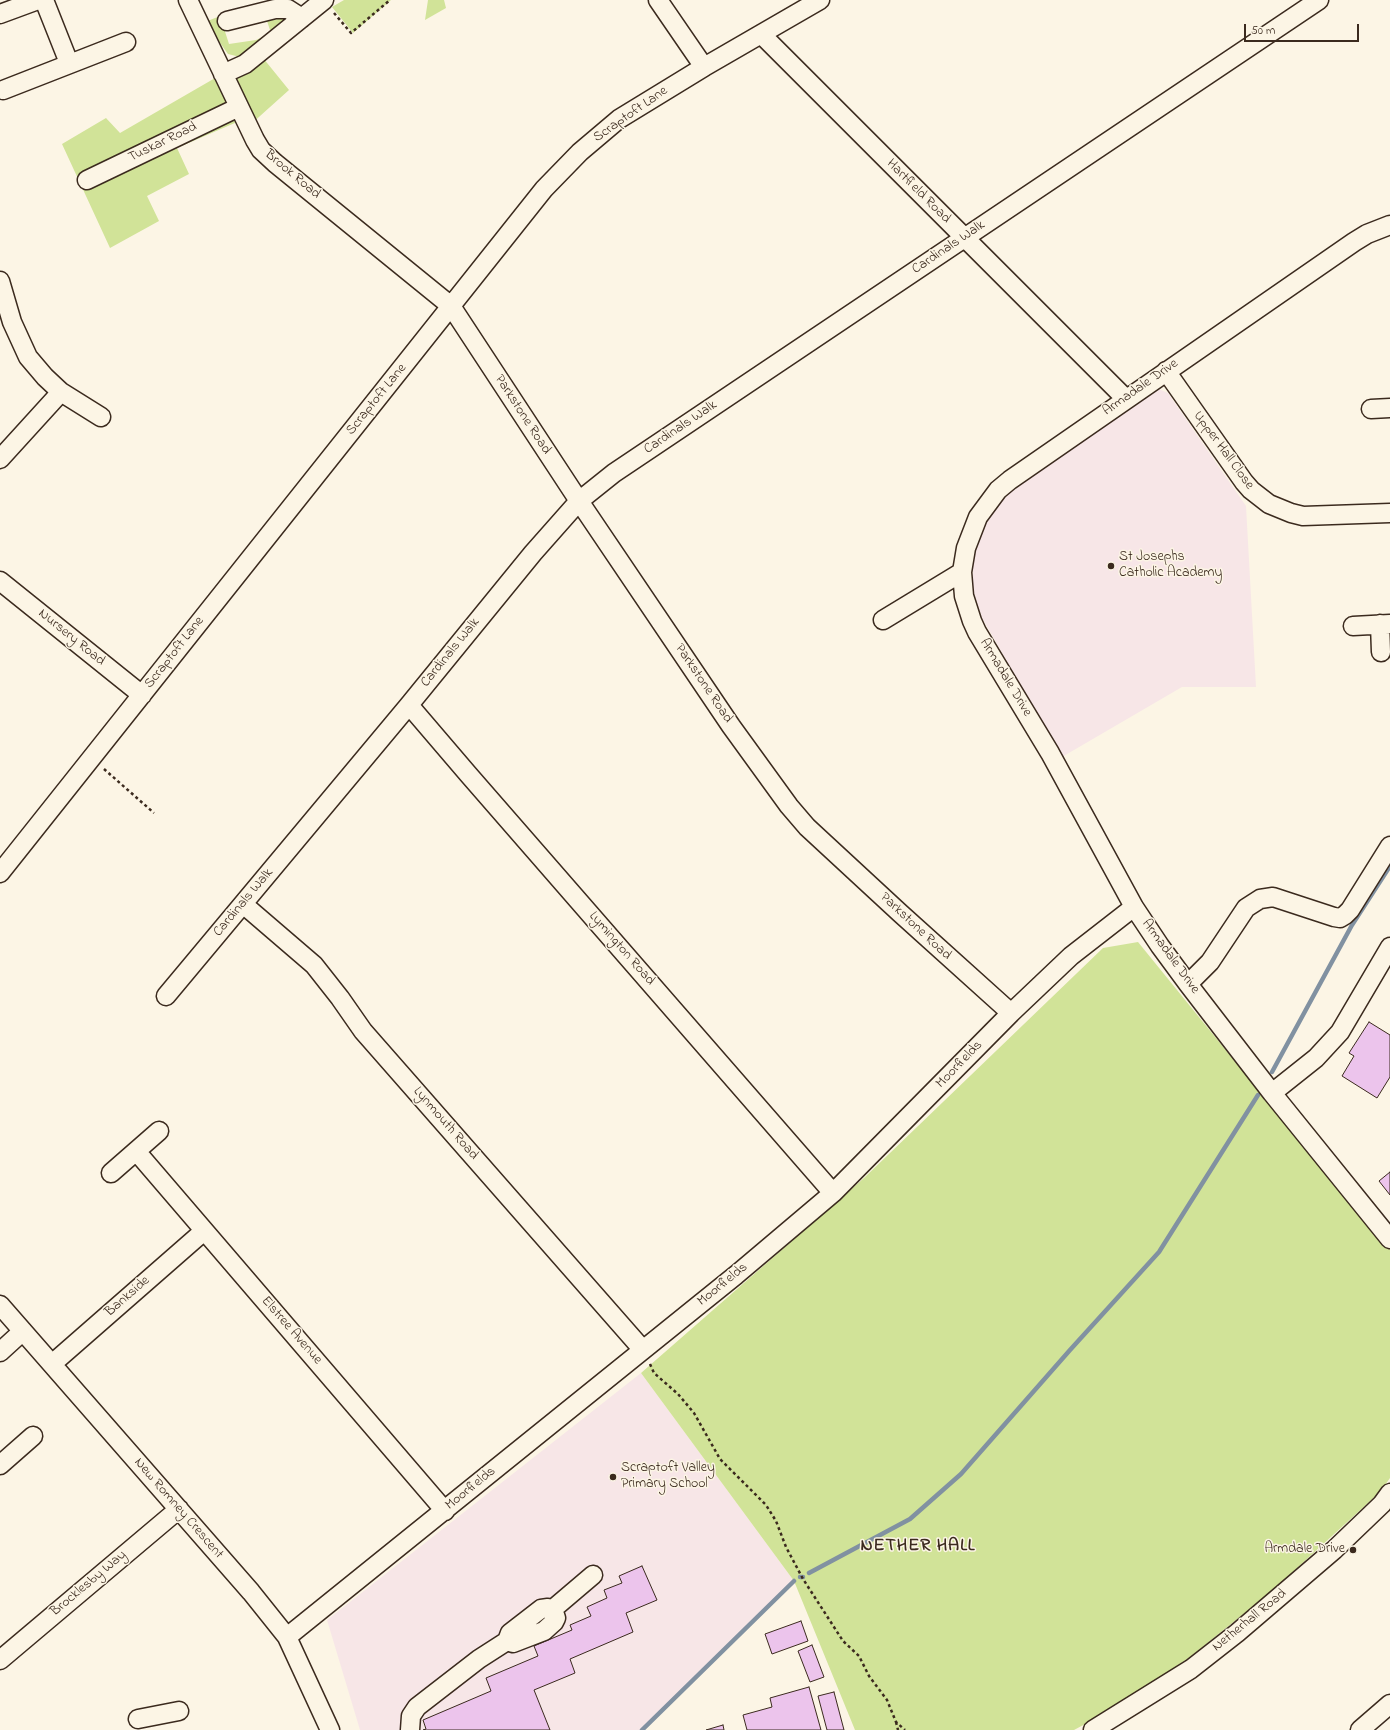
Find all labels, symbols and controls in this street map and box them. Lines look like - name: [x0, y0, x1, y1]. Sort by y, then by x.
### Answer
- scale bar: [1246, 16, 1361, 42]
- text: 50 m: [1251, 22, 1275, 40]
- street label: Scraptoft Lane: [591, 83, 671, 147]
- street label: Tuskar Road: [126, 119, 200, 167]
- street label: Brook Road: [261, 147, 323, 203]
- street label: Hartfield Road: [882, 156, 954, 228]
- street label: Cardinals Walk: [909, 217, 989, 279]
- street label: Armadale Drive: [1100, 356, 1182, 420]
- street label: Scraptoft Lane: [343, 361, 411, 439]
- street label: Parkstone Road: [490, 372, 554, 458]
- street label: Cardinals Walk: [641, 397, 721, 459]
- street label: Upper Hall Close: [1189, 409, 1257, 493]
- place label: St Josephs Catholic Academy: [1119, 550, 1222, 582]
- marker: St Josephs Catholic Academy: [1106, 561, 1116, 571]
- street label: Nursery Road: [34, 606, 108, 670]
- street label: Scraptoft Lane: [142, 614, 208, 692]
- street label: Cardinals Walk: [418, 615, 484, 691]
- street label: Armadale Drive: [975, 636, 1035, 720]
- street label: Parkstone Road: [670, 641, 736, 727]
- street label: Cardinals Walk: [210, 865, 278, 941]
- street label: Parkstone Road: [876, 890, 954, 964]
- street label: Lymington Road: [584, 909, 658, 989]
- street label: Armadale Drive: [1137, 916, 1203, 998]
- street label: Moorfields: [933, 1038, 987, 1092]
- street label: Lynmouth Road: [409, 1084, 481, 1164]
- street label: Moorfields: [694, 1260, 752, 1310]
- street label: Bankside: [102, 1273, 154, 1321]
- street label: Elstree Avenue: [257, 1293, 325, 1369]
- street label: New Romney Crescent: [130, 1455, 226, 1563]
- place label: Scraptoft Valley Primary School: [621, 1461, 715, 1494]
- street label: Moorfields: [442, 1464, 500, 1514]
- marker: Scraptoft Valley Primary School: [608, 1472, 618, 1482]
- district label: NETHER HALL: [860, 1536, 976, 1558]
- place label: Armdale Drive: [1264, 1542, 1345, 1558]
- marker: Armdale Drive: [1348, 1545, 1358, 1555]
- street label: Brocklesby Way: [48, 1547, 130, 1621]
- street label: Netherhall Road: [1210, 1586, 1290, 1656]

